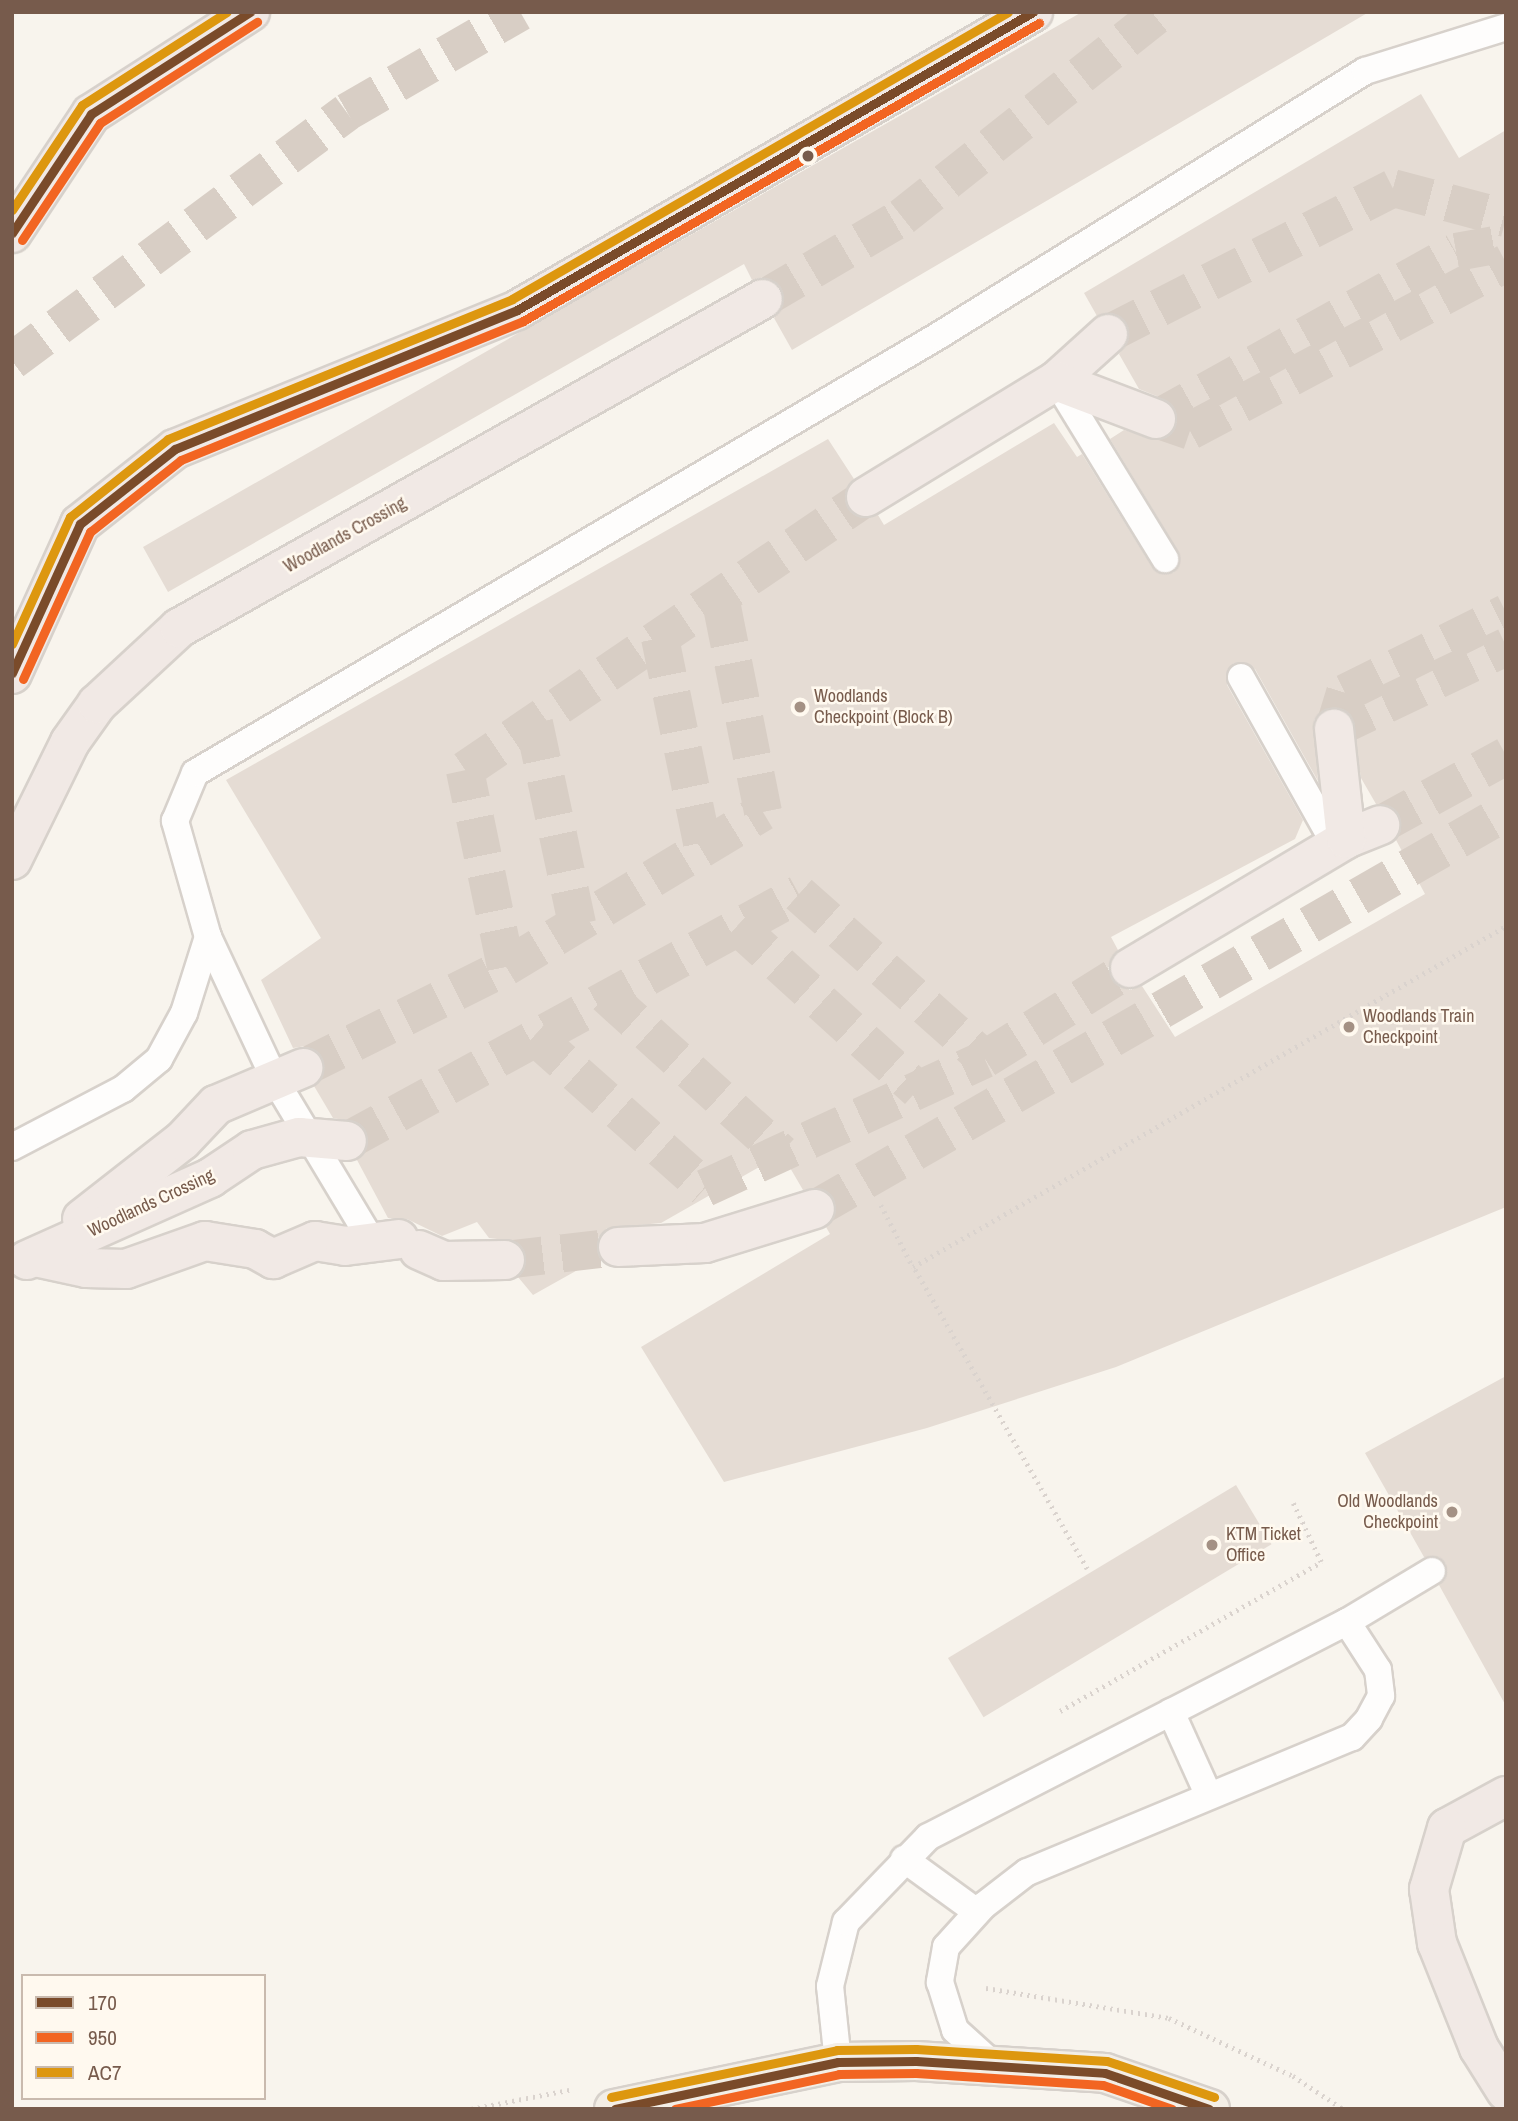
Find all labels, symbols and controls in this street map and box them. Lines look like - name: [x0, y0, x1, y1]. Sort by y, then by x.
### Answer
- unlabelled marker: [801, 149, 815, 163]
- street label: Woodlands Crossing: [280, 492, 410, 578]
- place label: Woodlands Checkpoint (Block B): [814, 686, 953, 728]
- marker: Woodlands Checkpoint (Block B): [792, 699, 808, 715]
- place label: Woodlands Train Checkpoint: [1363, 1006, 1475, 1048]
- marker: Woodlands Train Checkpoint: [1341, 1019, 1357, 1035]
- street label: Woodlands Crossing: [84, 1164, 218, 1242]
- place label: Old Woodlands Checkpoint: [1337, 1491, 1438, 1534]
- marker: Old Woodlands Checkpoint: [1444, 1504, 1460, 1520]
- place label: KTM Ticket Office: [1226, 1524, 1301, 1566]
- marker: KTM Ticket Office: [1204, 1537, 1220, 1553]
- legend: [21, 1974, 266, 2100]
- text: 170: [88, 1988, 117, 2017]
- text: 950: [88, 2023, 117, 2052]
- text: AC7: [88, 2058, 122, 2087]

